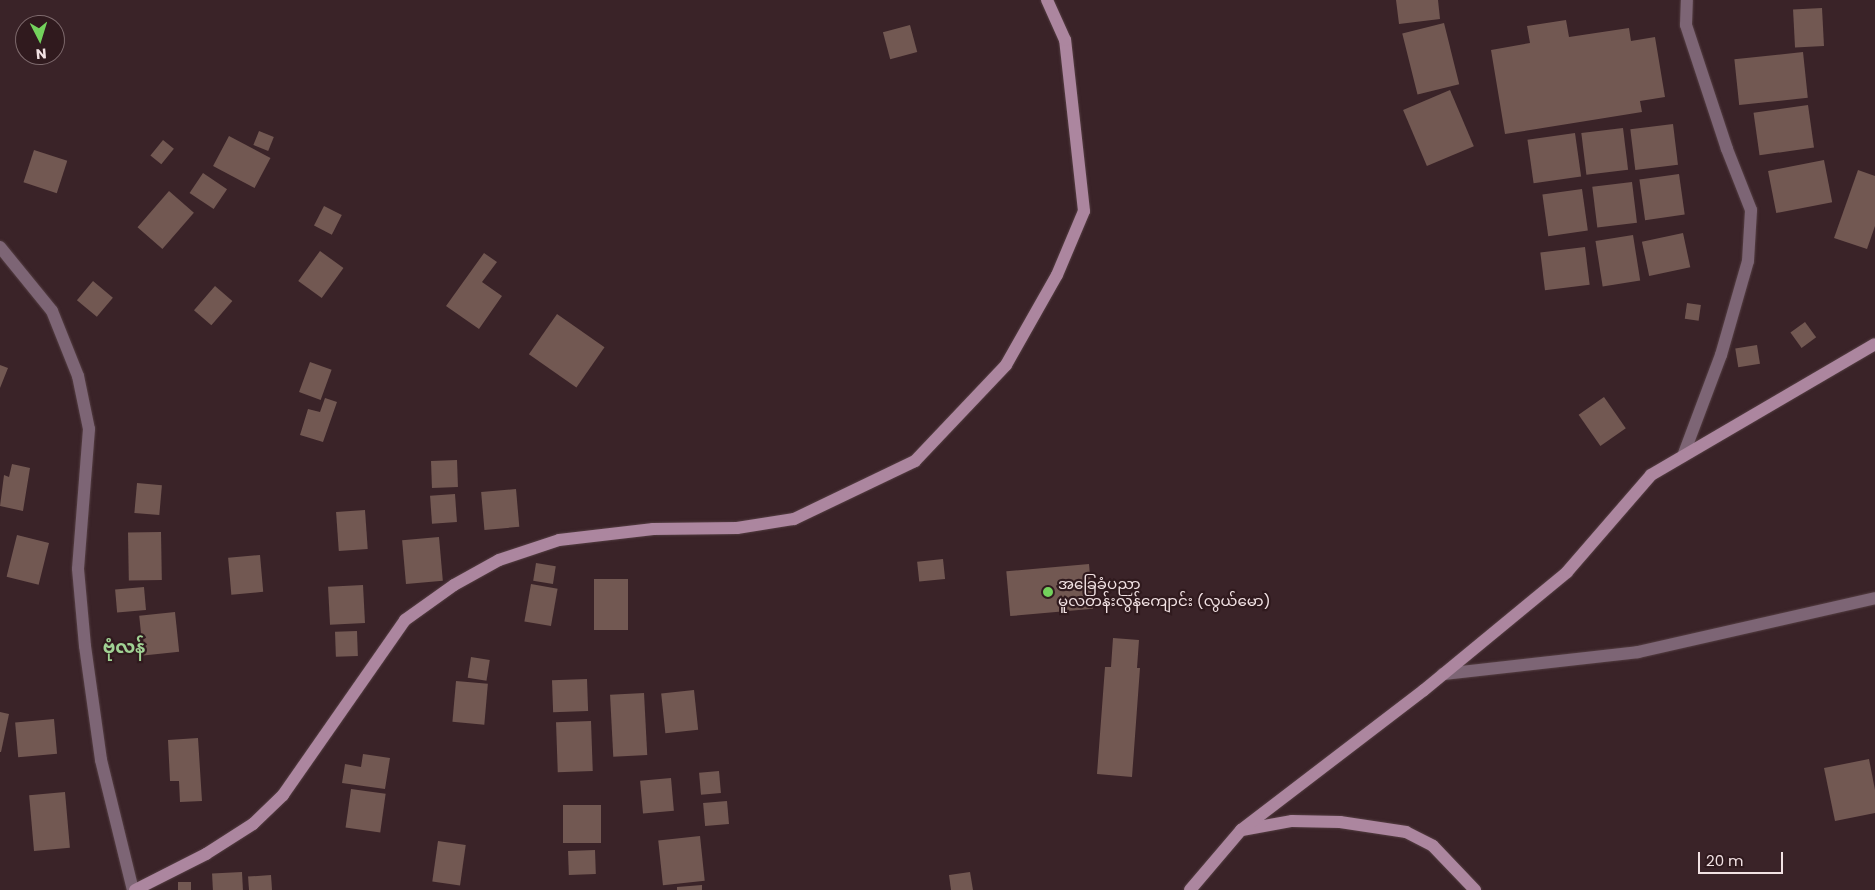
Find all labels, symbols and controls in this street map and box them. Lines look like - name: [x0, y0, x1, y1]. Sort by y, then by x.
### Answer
- north arrow: [15, 15, 65, 65]
- text: N: [35, 44, 47, 64]
- place label: အခြေခံပညာ မူလတန်းလွန်ကျောင်း (လွယ်မော): [1058, 574, 1270, 609]
- marker: အခြေခံပညာ မူလတန်းလွန်ကျောင်း (လွယ်မော): [1042, 586, 1054, 598]
- district label: ဗုံလန်: [103, 636, 145, 658]
- scale bar: [1700, 842, 1785, 874]
- text: 20 m: [1706, 850, 1744, 871]

